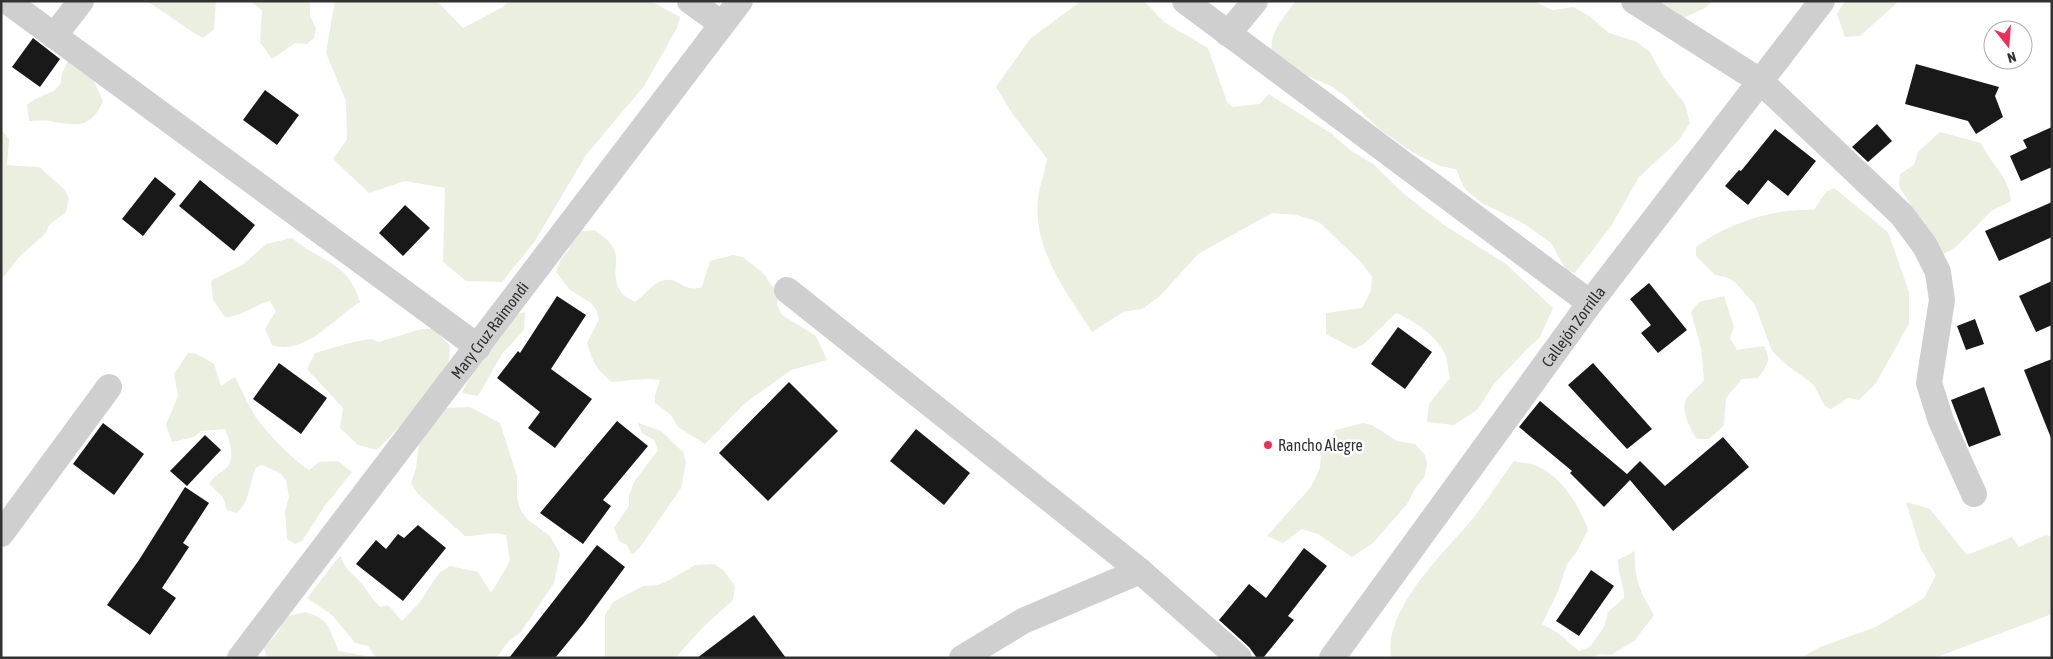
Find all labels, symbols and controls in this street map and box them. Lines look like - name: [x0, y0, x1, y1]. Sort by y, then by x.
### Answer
- north arrow: [1983, 20, 2033, 70]
- text: N: [2006, 49, 2018, 66]
- street label: Mary Cruz Raimondi: [447, 278, 532, 382]
- street label: Callejón Zorrilla: [1538, 283, 1609, 370]
- place label: Rancho Alegre: [1278, 436, 1363, 455]
- marker: Rancho Alegre: [1262, 439, 1274, 451]

